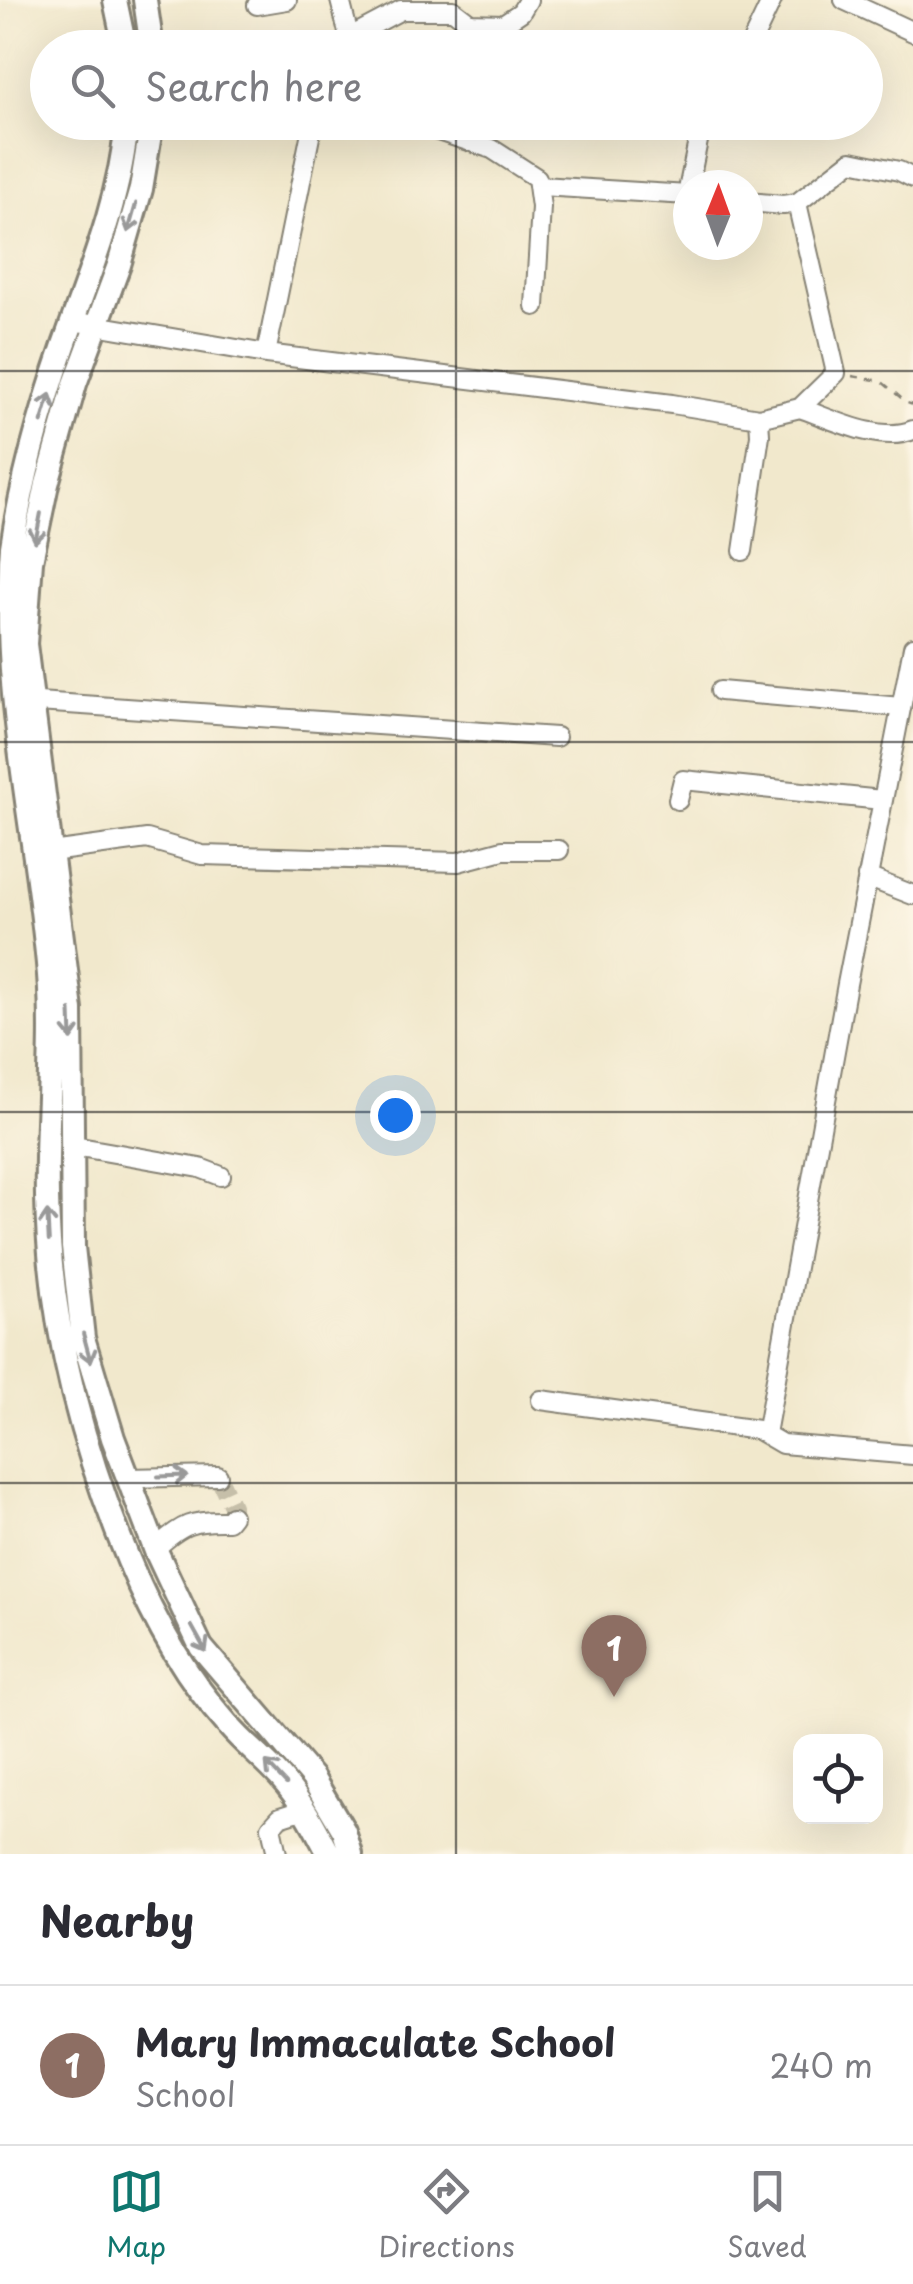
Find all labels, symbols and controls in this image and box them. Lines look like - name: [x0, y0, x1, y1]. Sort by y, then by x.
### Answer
- search box: [30, 30, 883, 140]
- text: Search here: [145, 57, 362, 114]
- icon: search: [65, 58, 120, 113]
- north arrow: [673, 170, 763, 260]
- one-way arrow: [122, 202, 140, 233]
- one-way arrow: [38, 393, 56, 424]
- one-way arrow: [27, 511, 46, 543]
- one-way arrow: [61, 1008, 80, 1040]
- your location: [370, 1090, 421, 1141]
- one-way arrow: [38, 1211, 57, 1243]
- one-way arrow: [78, 1332, 97, 1364]
- one-way arrow: [157, 1466, 189, 1485]
- pin: 1: [582, 1614, 646, 1697]
- one-way arrow: [189, 1624, 209, 1653]
- map controls: [793, 1734, 883, 1824]
- button: locate: [793, 1734, 883, 1824]
- one-way arrow: [264, 1762, 288, 1786]
- text: Nearby: [40, 1888, 194, 1951]
- text: Mary Immaculate School: [135, 2013, 615, 2070]
- text: 1: [65, 2041, 80, 2089]
- text: 240 m: [770, 2041, 873, 2089]
- text: School: [135, 2070, 236, 2118]
- tab: Map: [106, 2164, 166, 2267]
- tab: Directions: [379, 2164, 515, 2267]
- tab: Saved: [727, 2164, 807, 2267]

